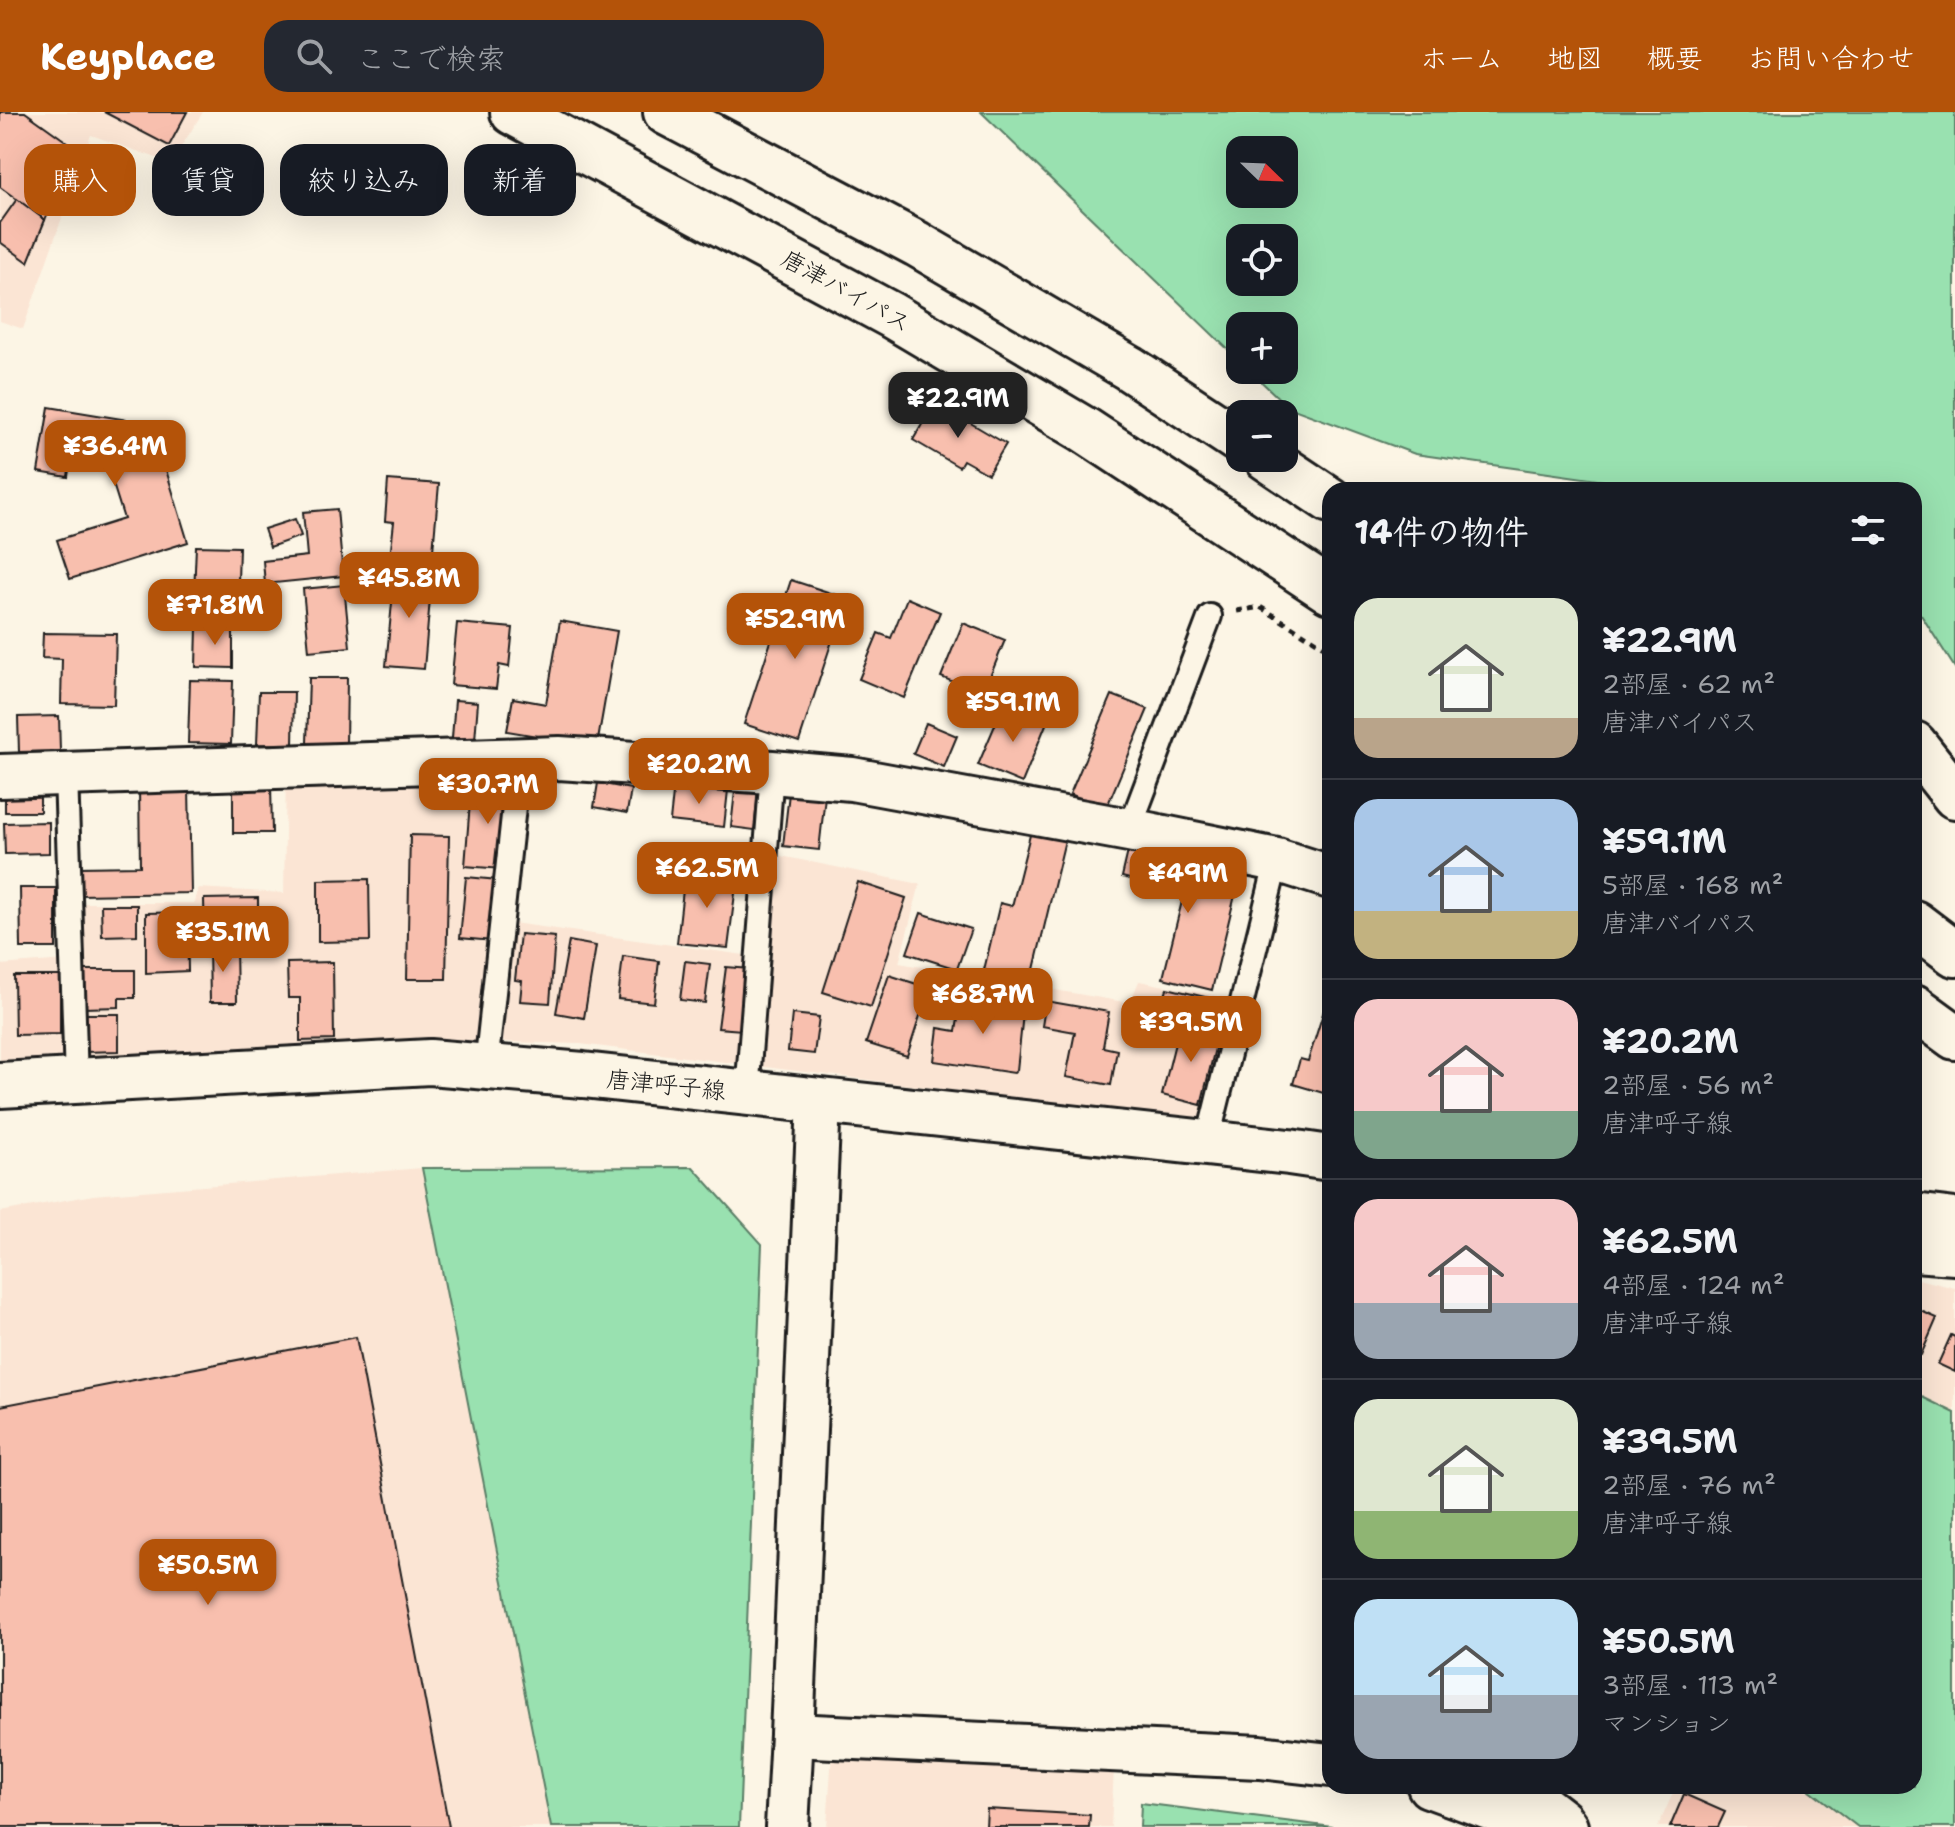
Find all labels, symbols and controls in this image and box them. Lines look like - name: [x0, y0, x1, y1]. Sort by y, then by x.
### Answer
- search box: [264, 20, 824, 92]
- text: Keyplace: [40, 31, 216, 82]
- icon: search: [292, 34, 336, 78]
- text: ここで検索: [356, 38, 506, 79]
- text: ホーム: [1420, 39, 1503, 77]
- text: 地図: [1547, 39, 1603, 77]
- text: 概要: [1647, 39, 1703, 77]
- text: お問い合わせ: [1747, 39, 1915, 77]
- north arrow: [1226, 136, 1298, 208]
- map controls: [1226, 136, 1298, 472]
- chip: 購入: [24, 144, 136, 216]
- chip: 賃貸: [152, 144, 264, 216]
- chip: 絞り込み: [280, 144, 448, 216]
- chip: 新着: [464, 144, 576, 216]
- button: locate: [1226, 224, 1298, 296]
- street label: 唐津バイパス: [775, 242, 917, 340]
- button: +: [1226, 312, 1298, 384]
- pin: ¥22.9M: [893, 372, 1023, 440]
- text: ¥22.9M: [906, 380, 1010, 415]
- button: −: [1226, 400, 1298, 472]
- pin: ¥36.4M: [50, 420, 180, 488]
- text: ¥36.4M: [63, 428, 167, 463]
- icon: filters: [1846, 508, 1890, 552]
- text: 14件の物件: [1354, 509, 1529, 555]
- pin: ¥45.8M: [344, 552, 474, 620]
- text: ¥45.8M: [358, 560, 460, 595]
- pin: ¥71.8M: [150, 579, 280, 647]
- text: ¥71.8M: [166, 587, 264, 622]
- pin: ¥52.9M: [730, 593, 860, 661]
- text: ¥52.9M: [745, 601, 845, 636]
- text: ¥22.9M: [1602, 617, 1737, 663]
- icon: home: [1418, 630, 1514, 726]
- text: 2部屋 · 62 m²: [1602, 666, 1775, 701]
- pin: ¥59.1M: [948, 676, 1078, 744]
- text: ¥59.1M: [965, 684, 1061, 719]
- text: 唐津バイパス: [1602, 704, 1757, 739]
- pin: ¥20.2M: [634, 738, 764, 806]
- text: ¥20.2M: [647, 746, 751, 781]
- pin: ¥30.7M: [423, 758, 553, 826]
- text: ¥30.7M: [437, 766, 539, 801]
- text: ¥59.1M: [1602, 818, 1727, 864]
- icon: home: [1418, 831, 1514, 927]
- pin: ¥62.5M: [642, 842, 772, 910]
- pin: ¥49M: [1141, 847, 1235, 915]
- text: ¥62.5M: [655, 850, 759, 885]
- text: ¥49M: [1148, 855, 1228, 890]
- text: 5部屋 · 168 m²: [1602, 867, 1784, 902]
- text: 唐津バイパス: [1602, 905, 1757, 940]
- pin: ¥35.1M: [158, 906, 288, 974]
- text: ¥35.1M: [176, 914, 270, 949]
- pin: ¥68.7M: [918, 968, 1048, 1036]
- text: ¥68.7M: [932, 976, 1034, 1011]
- pin: ¥39.5M: [1126, 996, 1256, 1064]
- text: ¥39.5M: [1139, 1004, 1243, 1039]
- text: ¥20.2M: [1602, 1018, 1739, 1064]
- icon: home: [1418, 1031, 1514, 1127]
- street label: 唐津呼子線: [605, 1063, 727, 1107]
- text: 2部屋 · 56 m²: [1602, 1067, 1774, 1102]
- text: 唐津呼子線: [1602, 1105, 1732, 1140]
- text: ¥62.5M: [1602, 1218, 1738, 1264]
- icon: home: [1418, 1231, 1514, 1327]
- text: 4部屋 · 124 m²: [1602, 1267, 1785, 1302]
- text: 唐津呼子線: [1602, 1305, 1732, 1340]
- text: ¥39.5M: [1602, 1418, 1738, 1464]
- icon: home: [1418, 1431, 1514, 1527]
- text: 2部屋 · 76 m²: [1602, 1467, 1776, 1502]
- text: 唐津呼子線: [1602, 1505, 1732, 1540]
- pin: ¥50.5M: [143, 1539, 273, 1607]
- text: ¥50.5M: [157, 1547, 259, 1582]
- text: ¥50.5M: [1602, 1618, 1735, 1664]
- icon: home: [1418, 1631, 1514, 1727]
- text: 3部屋 · 113 m²: [1602, 1667, 1778, 1702]
- text: マンション: [1602, 1705, 1731, 1740]

